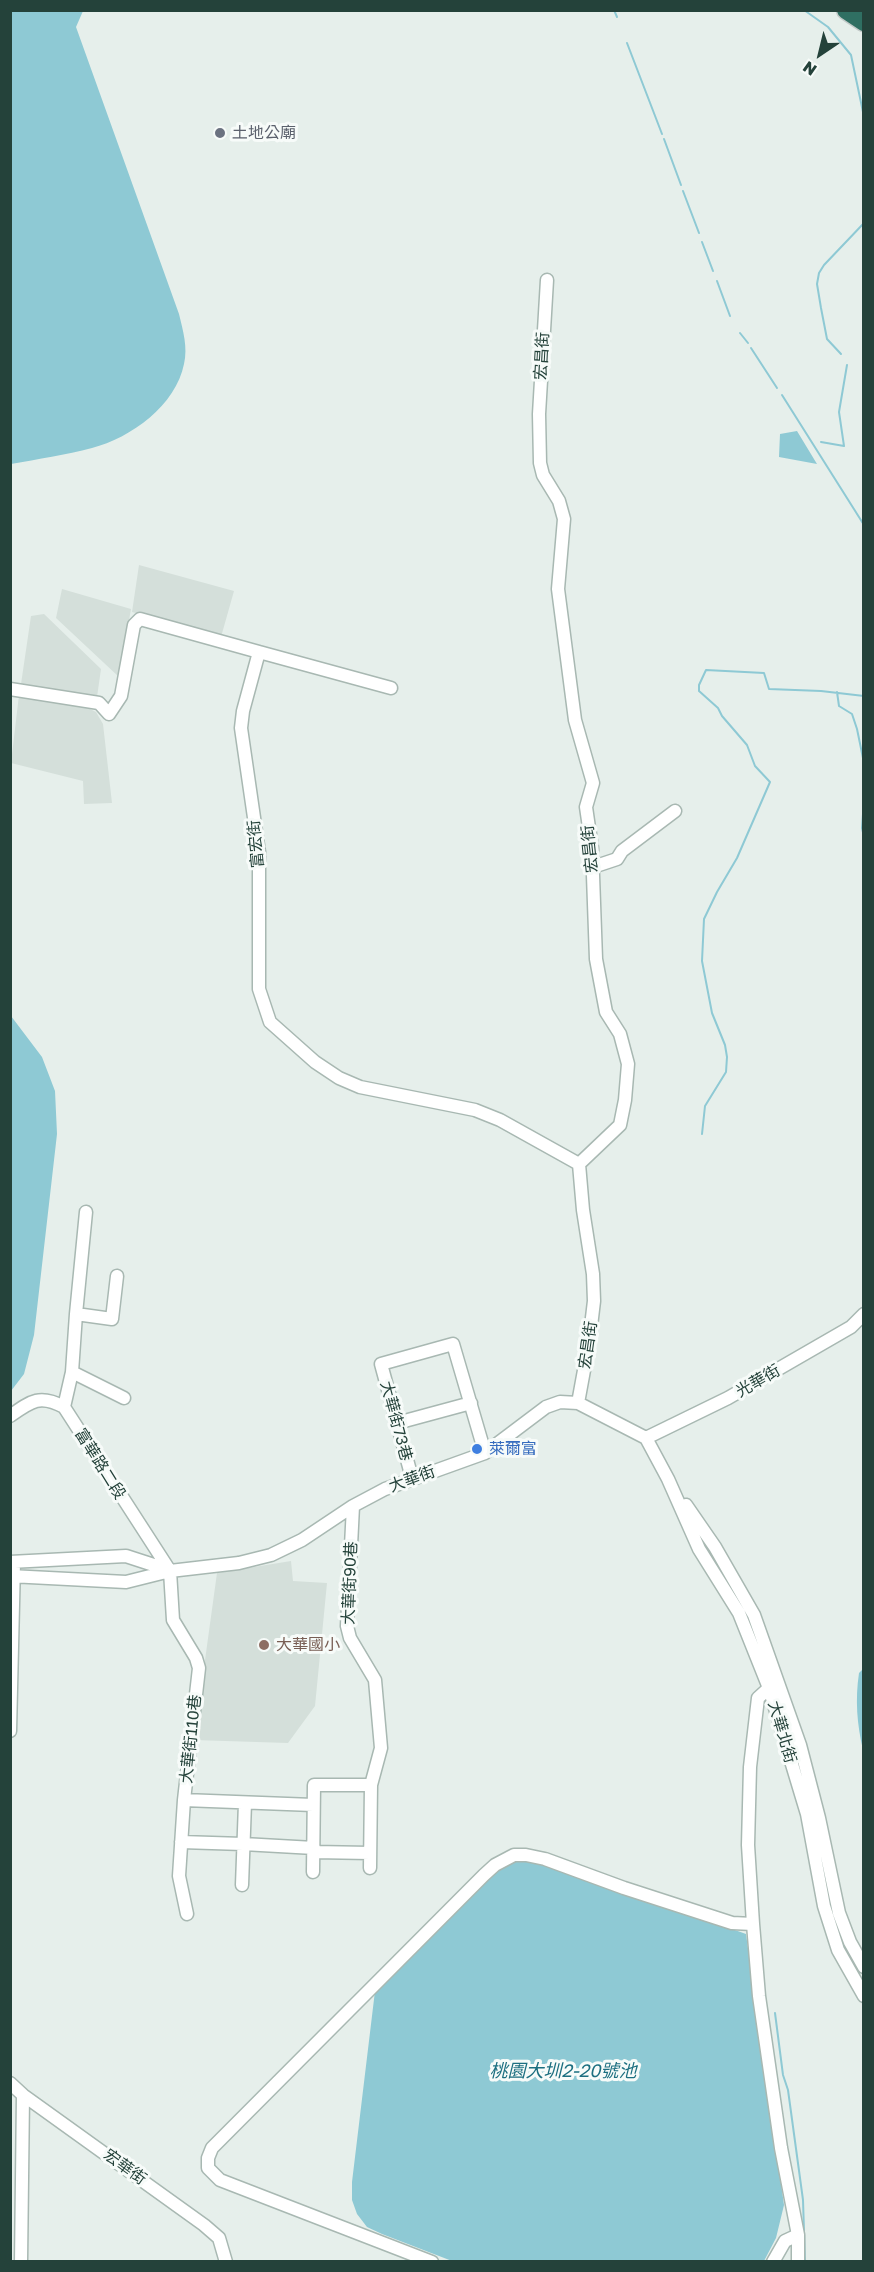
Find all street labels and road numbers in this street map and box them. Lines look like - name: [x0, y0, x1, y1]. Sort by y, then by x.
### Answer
- street label: 宏昌街: [531, 332, 553, 380]
- street label: 富宏街: [244, 819, 268, 869]
- street label: 宏昌街: [578, 824, 602, 874]
- street label: 宏昌街: [575, 1320, 601, 1370]
- street label: 光華街: [732, 1361, 784, 1401]
- street label: 大華街73巷: [376, 1379, 416, 1463]
- street label: 富華路二段: [71, 1425, 129, 1503]
- street label: 大華街: [386, 1462, 438, 1496]
- street label: 大華街90巷: [339, 1541, 361, 1625]
- street label: 大華街110巷: [177, 1694, 205, 1784]
- street label: 大華北街: [764, 1699, 800, 1765]
- street label: 宏華街: [100, 2145, 150, 2189]

